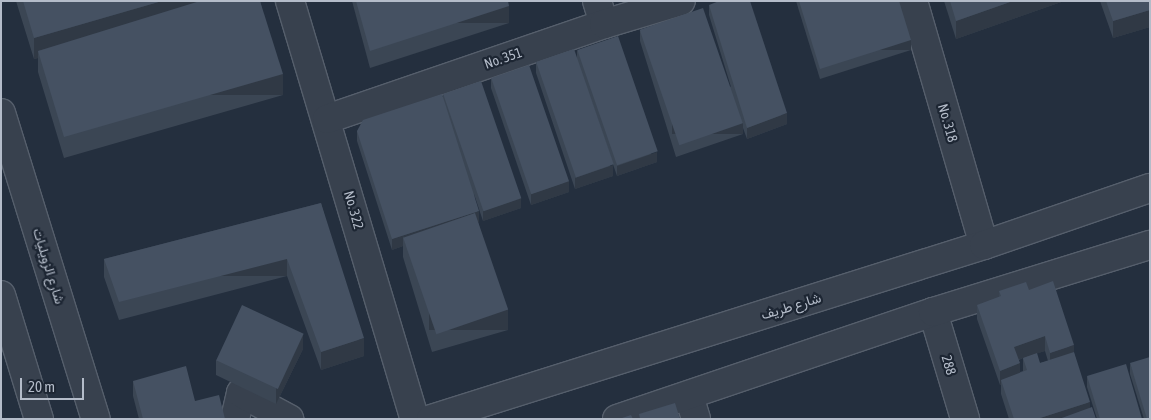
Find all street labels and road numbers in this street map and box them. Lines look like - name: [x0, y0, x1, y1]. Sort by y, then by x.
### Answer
- street label: No. 351: [482, 44, 524, 72]
- street label: No. 318: [935, 102, 961, 144]
- street label: No. 322: [341, 189, 367, 231]
- street label: شارع الزويليات: [29, 226, 69, 306]
- street label: شارع طريف: [759, 289, 823, 323]
- street label: 288: [938, 353, 960, 377]

